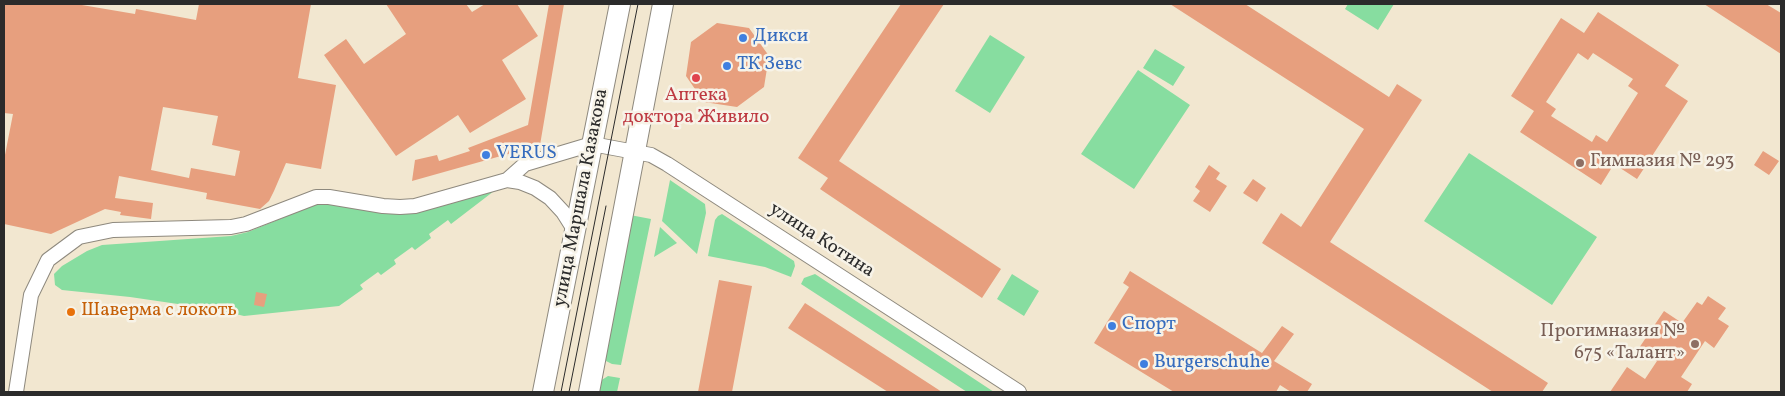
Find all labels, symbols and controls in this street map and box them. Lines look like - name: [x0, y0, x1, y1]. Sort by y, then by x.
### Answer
- place label: Дикси: [753, 27, 808, 49]
- marker: Дикси: [737, 32, 749, 44]
- place label: ТК Зевс: [737, 55, 802, 77]
- marker: ТК Зевс: [721, 60, 733, 72]
- marker: Аптека доктора Живило: [690, 72, 702, 84]
- place label: Аптека доктора Живило: [623, 86, 769, 130]
- street label: улица Маршала Казакова: [550, 87, 614, 309]
- place label: VERUS: [496, 144, 557, 166]
- marker: VERUS: [480, 149, 492, 161]
- place label: Гимназия № 293: [1590, 152, 1734, 174]
- marker: Гимназия № 293: [1574, 157, 1586, 169]
- street label: улица Котина: [764, 199, 878, 283]
- place label: Шаверма с локоть: [81, 301, 237, 323]
- marker: Шаверма с локоть: [65, 306, 77, 318]
- place label: Спорт: [1122, 315, 1176, 337]
- marker: Спорт: [1106, 320, 1118, 332]
- place label: Прогимназия № 675 «Талант»: [1540, 322, 1685, 366]
- marker: Прогимназия № 675 «Талант»: [1689, 338, 1701, 350]
- place label: Burgerschuhe: [1154, 353, 1270, 375]
- marker: Burgerschuhe: [1138, 358, 1150, 370]

